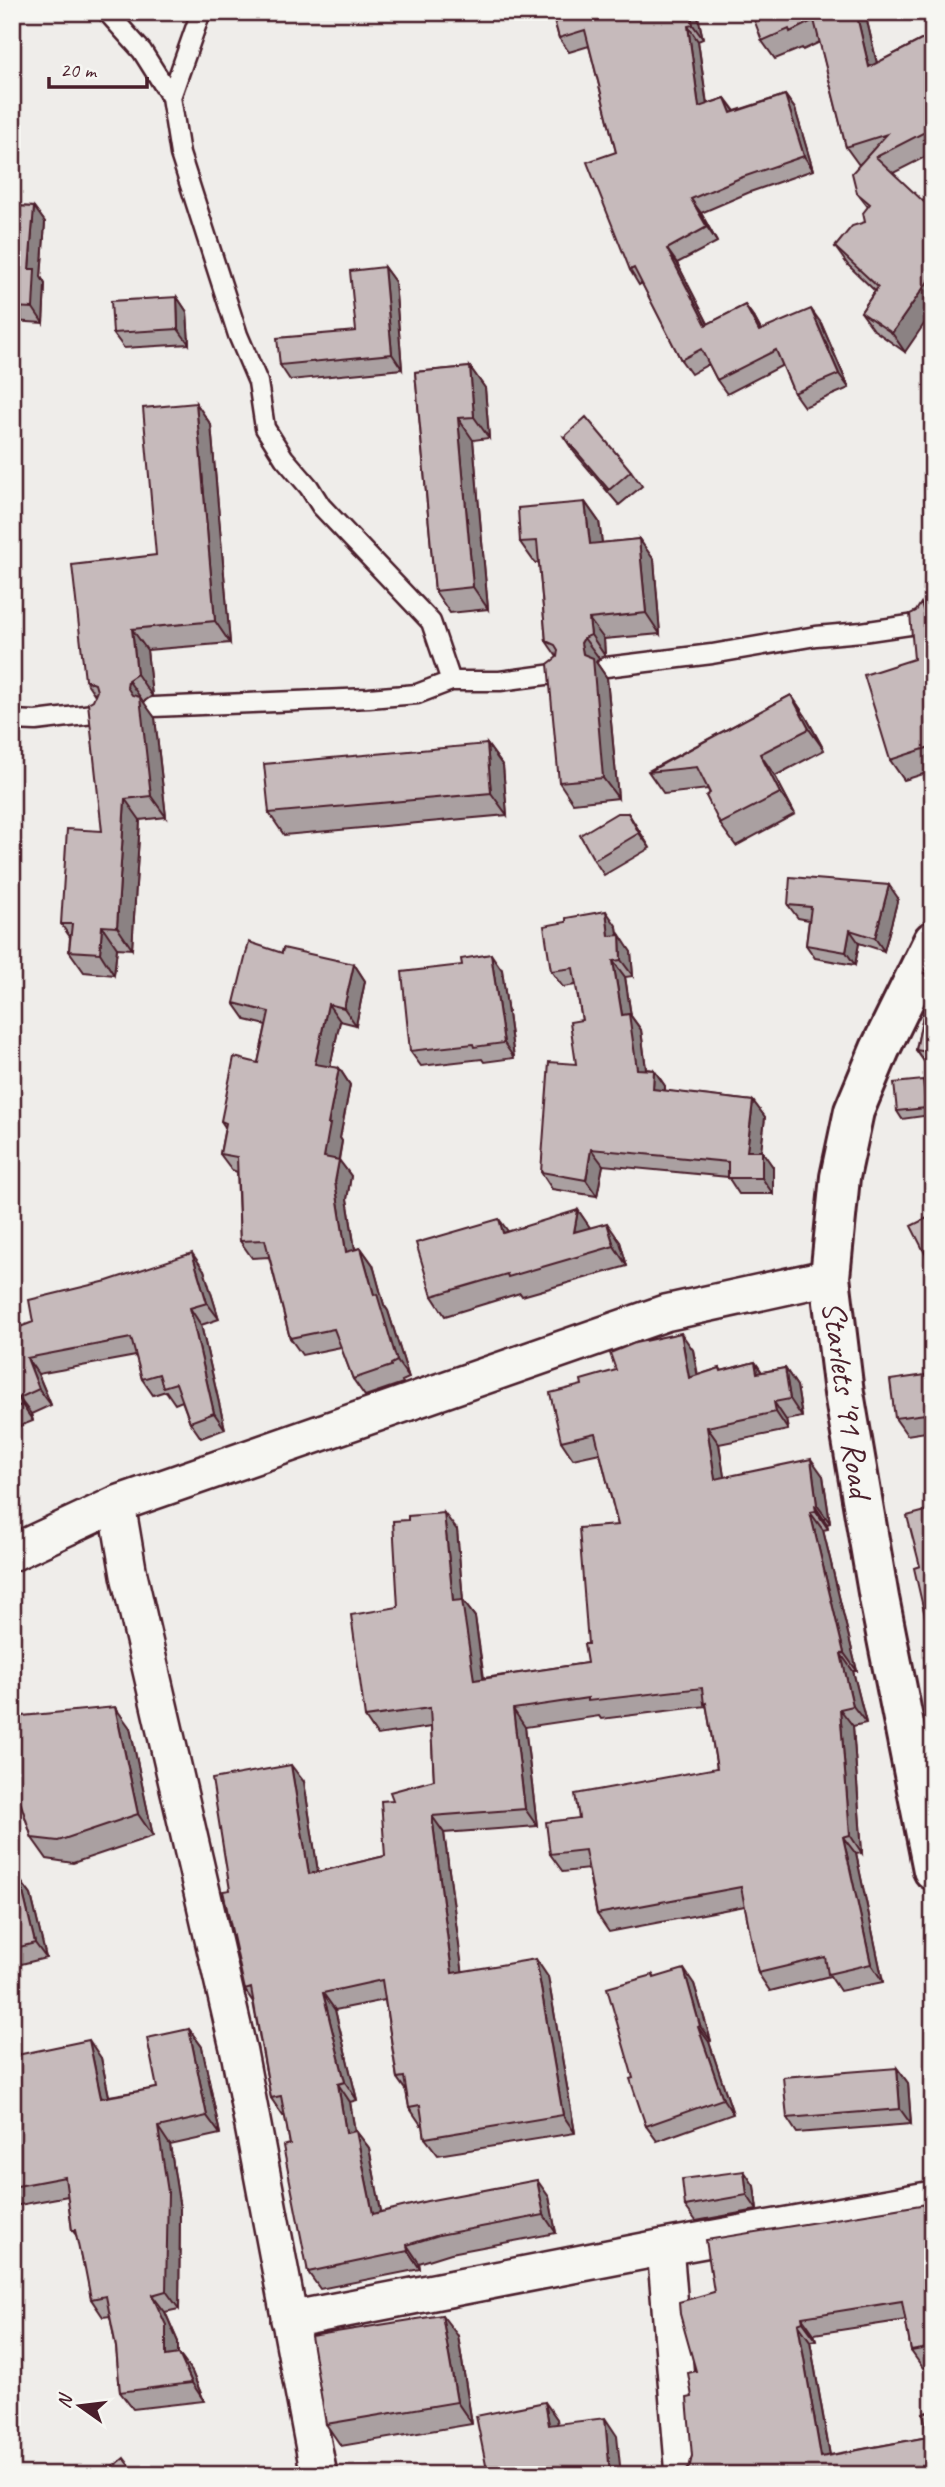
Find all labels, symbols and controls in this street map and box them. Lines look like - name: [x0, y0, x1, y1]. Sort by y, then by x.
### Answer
- scale bar: [49, 46, 147, 90]
- text: 20 m: [60, 57, 98, 83]
- street label: Starlets '91 Road: [812, 1299, 882, 1505]
- north arrow: [46, 2372, 116, 2442]
- text: N: [51, 2390, 78, 2411]

